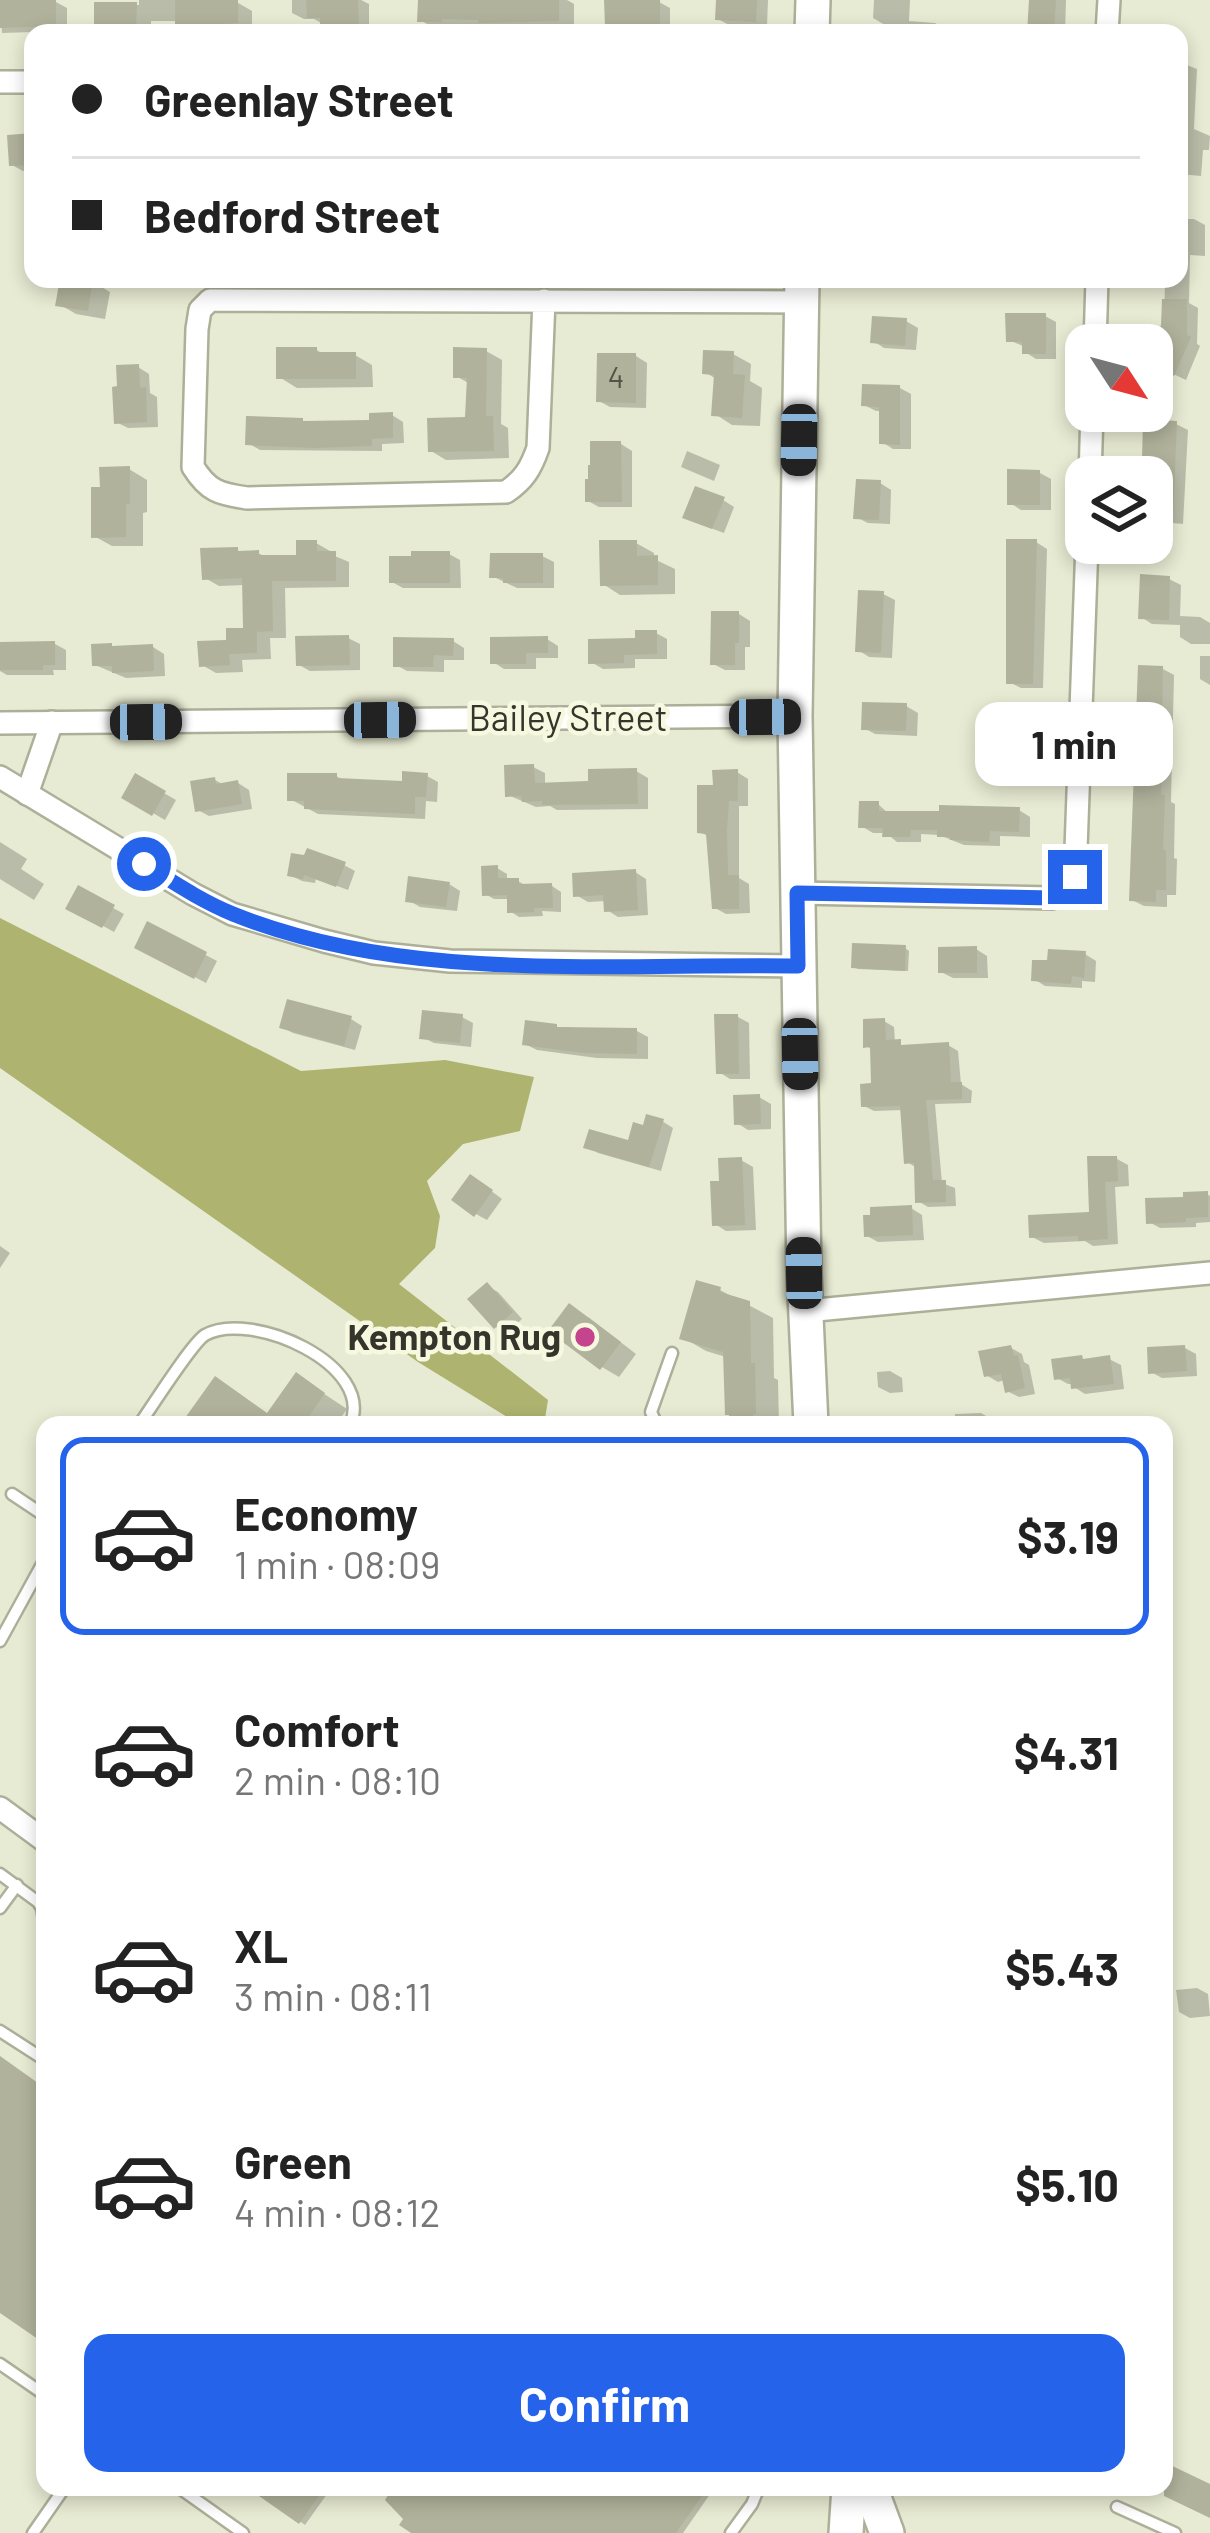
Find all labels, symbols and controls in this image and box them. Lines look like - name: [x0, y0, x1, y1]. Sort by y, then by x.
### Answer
- text: Greenlay Street: [144, 72, 454, 126]
- text: Bedford Street: [144, 188, 440, 242]
- north arrow: [1065, 324, 1173, 432]
- map controls: [1065, 324, 1173, 564]
- house number: 4: [608, 358, 624, 394]
- car: [780, 404, 818, 476]
- button: layers: [1065, 456, 1173, 564]
- street label: Bailey Street: [468, 695, 668, 738]
- car: [729, 698, 801, 736]
- car: [344, 701, 416, 739]
- car: [110, 703, 182, 741]
- callout: 1 min: [976, 703, 1174, 787]
- text: 1 min: [1031, 720, 1117, 767]
- route start: [117, 837, 171, 891]
- route end: [1048, 850, 1102, 904]
- car: [781, 1018, 819, 1090]
- car: [785, 1237, 823, 1309]
- place label: Kempton Rug: [347, 1314, 561, 1357]
- marker: Kempton Rug: [572, 1324, 598, 1350]
- icon: car: [90, 1482, 198, 1590]
- text: Economy: [234, 1486, 418, 1540]
- text: $3.19: [1017, 1509, 1119, 1563]
- text: 1 min · 08:09: [234, 1540, 440, 1587]
- icon: car: [90, 1698, 198, 1806]
- text: Comfort: [234, 1702, 400, 1756]
- text: $4.31: [1014, 1725, 1119, 1779]
- text: 2 min · 08:10: [234, 1756, 441, 1803]
- icon: car: [90, 1914, 198, 2022]
- text: XL: [234, 1918, 288, 1972]
- text: $5.43: [1005, 1941, 1119, 1995]
- text: 3 min · 08:11: [234, 1972, 432, 2019]
- icon: car: [90, 2130, 198, 2238]
- text: Green: [234, 2134, 352, 2188]
- text: $5.10: [1015, 2157, 1119, 2211]
- text: 4 min · 08:12: [234, 2188, 440, 2235]
- button: Confirm: [84, 2334, 1125, 2472]

